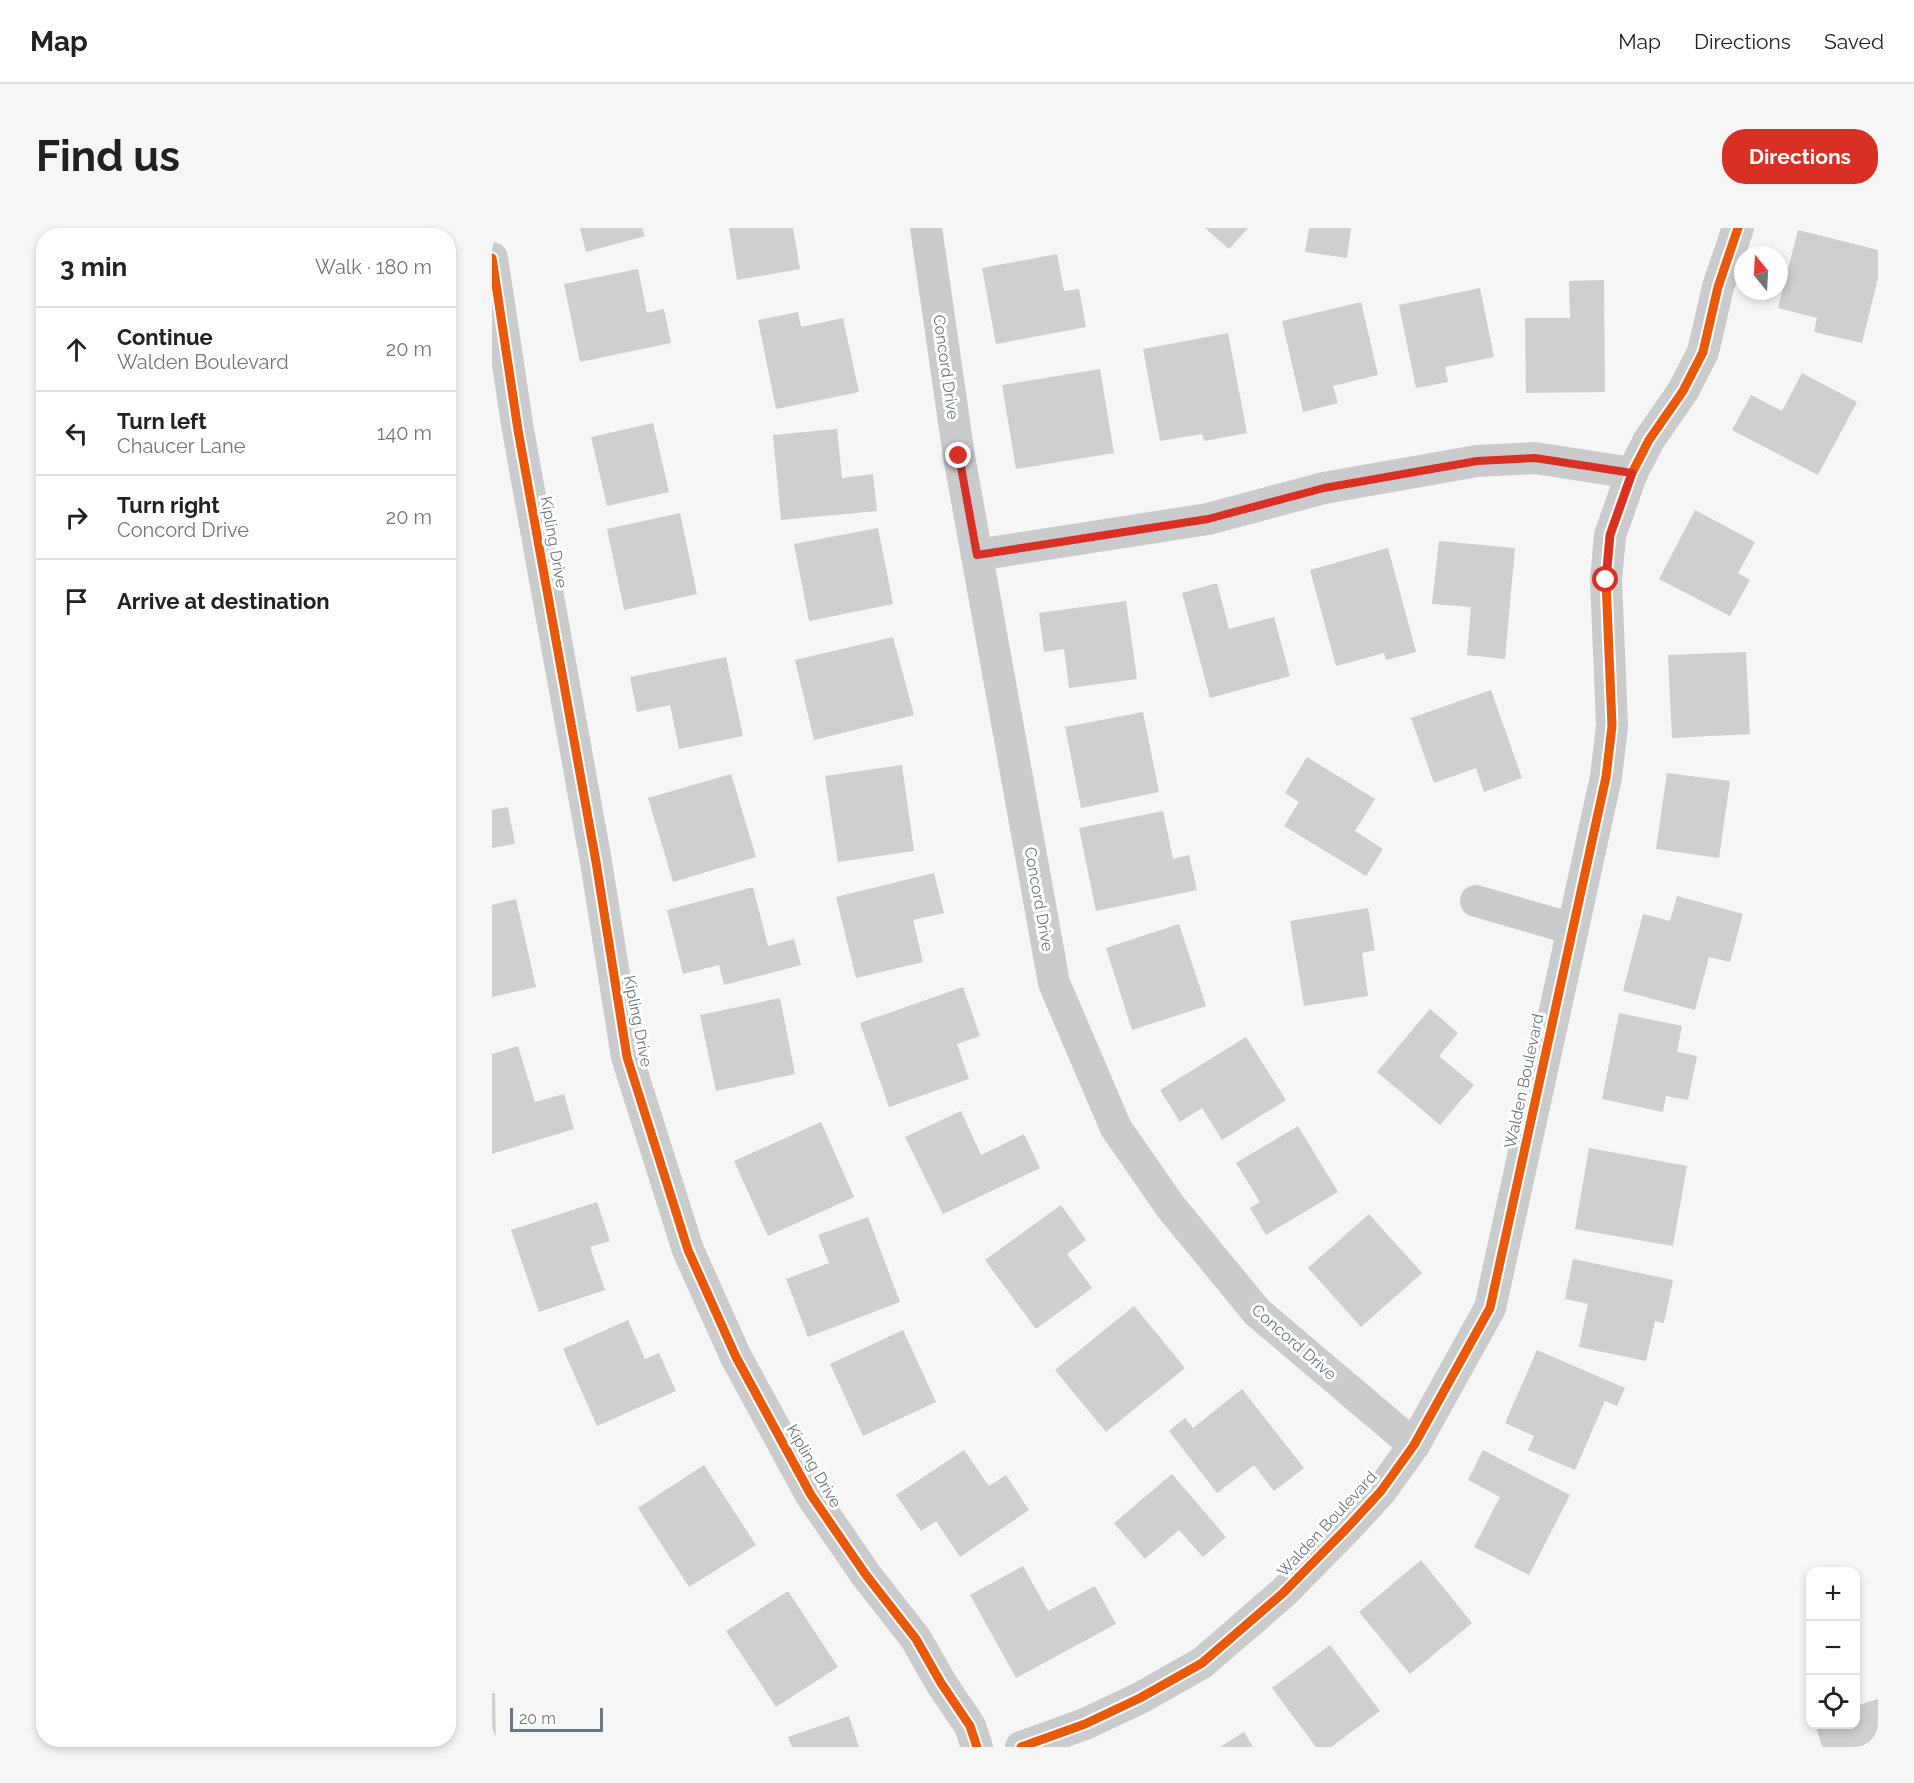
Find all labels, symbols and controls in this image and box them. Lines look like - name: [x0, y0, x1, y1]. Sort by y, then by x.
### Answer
- text: Map: [30, 25, 88, 58]
- text: Map: [1618, 29, 1661, 54]
- text: Directions: [1694, 29, 1791, 54]
- text: Saved: [1824, 29, 1884, 54]
- button: Directions: [1722, 129, 1878, 184]
- text: Find us: [36, 132, 180, 181]
- north arrow: [1734, 246, 1788, 300]
- text: 3 min: [60, 252, 127, 282]
- text: Walk · 180 m: [315, 255, 432, 279]
- street label: Concord Drive: [929, 313, 963, 421]
- text: Continue: [117, 324, 213, 350]
- icon: ahead: [60, 333, 93, 366]
- text: 20 m: [386, 337, 432, 361]
- text: Walden Boulevard: [117, 350, 289, 374]
- text: Turn left: [117, 408, 207, 434]
- icon: left: [60, 417, 93, 450]
- text: 140 m: [377, 421, 432, 445]
- text: Chaucer Lane: [117, 434, 245, 458]
- route end: [945, 442, 971, 468]
- text: Turn right: [117, 492, 220, 518]
- street label: Kipling Drive: [537, 495, 571, 589]
- icon: right: [60, 501, 93, 534]
- text: 20 m: [386, 505, 432, 529]
- text: Concord Drive: [117, 518, 249, 542]
- route start: [1592, 566, 1618, 592]
- icon: arrive: [60, 585, 93, 618]
- text: Arrive at destination: [117, 588, 330, 614]
- street label: Concord Drive: [1020, 845, 1058, 953]
- street label: Kipling Drive: [620, 974, 656, 1068]
- street label: Walden Boulevard: [1500, 1012, 1548, 1150]
- street label: Concord Drive: [1248, 1300, 1340, 1384]
- street label: Kipling Drive: [783, 1421, 845, 1511]
- street label: Walden Boulevard: [1273, 1467, 1381, 1581]
- map controls: [1806, 1567, 1860, 1729]
- button: +: [1806, 1567, 1860, 1621]
- button: −: [1806, 1621, 1860, 1675]
- button: locate: [1806, 1675, 1860, 1729]
- scale bar: [510, 1705, 603, 1732]
- text: 20 m: [519, 1709, 556, 1728]

